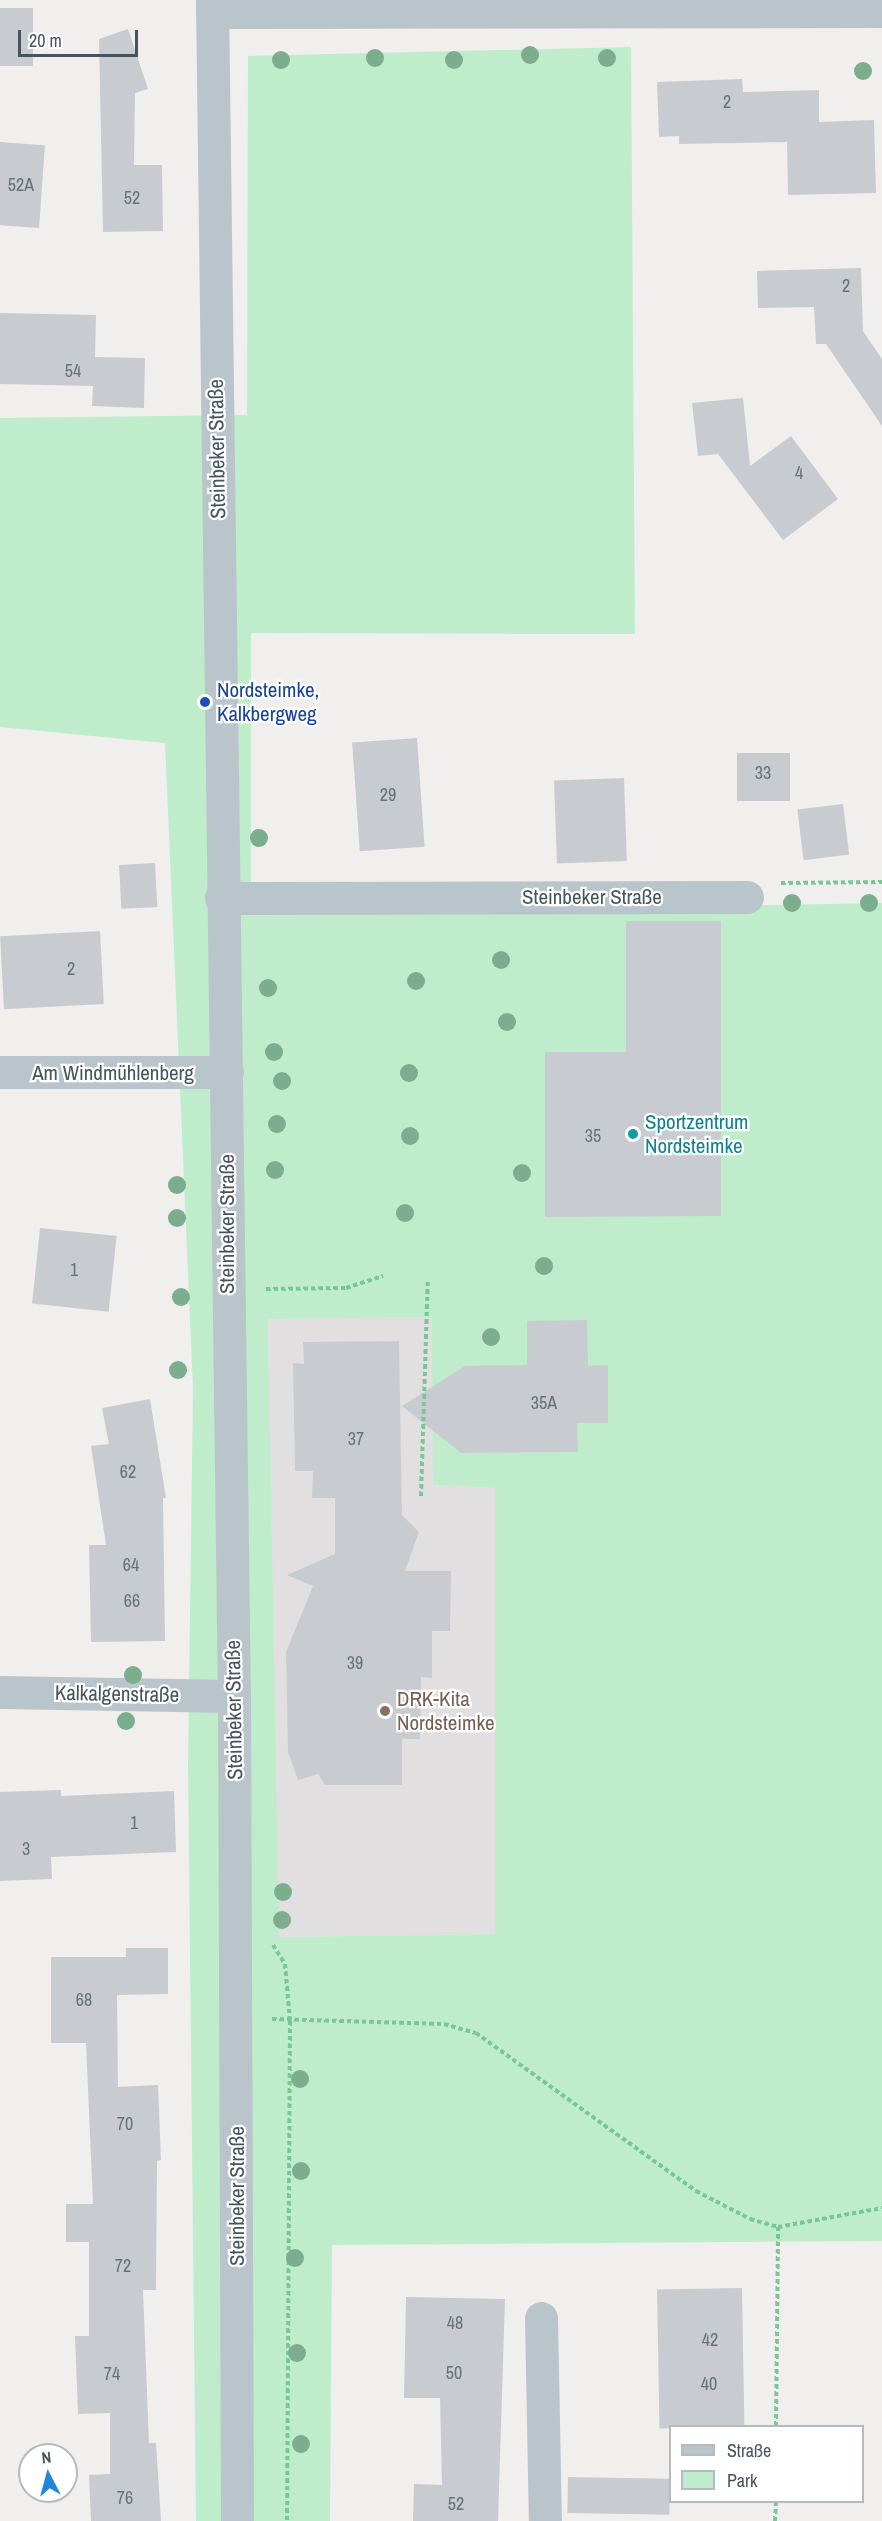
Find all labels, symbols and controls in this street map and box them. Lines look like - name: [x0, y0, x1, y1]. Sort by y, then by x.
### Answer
- scale bar: [21, 18, 141, 56]
- text: 20 m: [29, 28, 62, 53]
- house number: 2: [723, 91, 731, 113]
- house number: 52A: [8, 174, 34, 196]
- house number: 52: [124, 187, 140, 209]
- house number: 2: [842, 275, 850, 297]
- house number: 54: [65, 360, 81, 382]
- street label: Steinbeker Straße: [203, 379, 231, 519]
- house number: 4: [795, 462, 803, 484]
- place label: Nordsteimke, Kalkbergweg: [217, 677, 319, 727]
- marker: Nordsteimke, Kalkbergweg: [198, 695, 212, 709]
- house number: 33: [755, 762, 771, 784]
- house number: 29: [380, 784, 396, 806]
- street label: Steinbeker Straße: [522, 884, 662, 910]
- house number: 2: [67, 958, 75, 980]
- street label: Am Windmühlenberg: [32, 1060, 194, 1086]
- place label: Sportzentrum Nordsteimke: [645, 1109, 748, 1159]
- house number: 35: [585, 1125, 601, 1147]
- marker: Sportzentrum Nordsteimke: [626, 1127, 640, 1141]
- street label: Steinbeker Straße: [214, 1154, 240, 1294]
- house number: 1: [70, 1259, 78, 1281]
- house number: 35A: [531, 1392, 557, 1414]
- house number: 37: [348, 1428, 364, 1450]
- house number: 62: [120, 1461, 136, 1483]
- house number: 64: [123, 1554, 139, 1576]
- house number: 66: [124, 1590, 140, 1612]
- street label: Steinbeker Straße: [220, 1640, 248, 1780]
- house number: 39: [347, 1652, 363, 1674]
- street label: Kalkalgenstraße: [55, 1680, 179, 1708]
- place label: DRK-Kita Nordsteimke: [397, 1686, 495, 1736]
- marker: DRK-Kita Nordsteimke: [378, 1704, 392, 1718]
- house number: 1: [130, 1812, 138, 1834]
- house number: 3: [22, 1838, 30, 1860]
- house number: 68: [76, 1989, 92, 2011]
- house number: 70: [117, 2113, 133, 2135]
- street label: Steinbeker Straße: [224, 2126, 250, 2266]
- house number: 72: [115, 2255, 131, 2277]
- house number: 48: [447, 2312, 463, 2334]
- house number: 42: [702, 2329, 718, 2351]
- house number: 50: [446, 2362, 462, 2384]
- house number: 74: [104, 2363, 120, 2385]
- house number: 40: [701, 2373, 717, 2395]
- legend: [669, 2425, 864, 2503]
- text: Straße: [727, 2438, 771, 2463]
- north arrow: [18, 2443, 78, 2503]
- text: N: [40, 2446, 52, 2469]
- text: Park: [727, 2468, 757, 2493]
- house number: 76: [117, 2487, 133, 2509]
- house number: 52: [448, 2493, 464, 2515]

